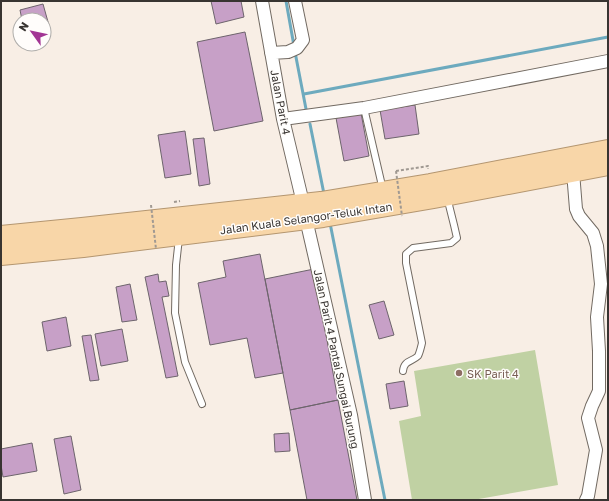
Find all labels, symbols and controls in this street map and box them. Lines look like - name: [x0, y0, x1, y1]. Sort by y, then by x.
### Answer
- north arrow: [12, 12, 52, 52]
- text: N: [15, 19, 31, 33]
- street label: Jalan Parit 4: [268, 68, 294, 136]
- street label: Jalan Kuala Selangor-Teluk Intan: [219, 199, 393, 237]
- street label: Jalan Parit 4 Pantai Sungai Burung: [312, 268, 362, 450]
- place label: SK Parit 4: [467, 367, 519, 380]
- marker: SK Parit 4: [454, 368, 464, 378]

